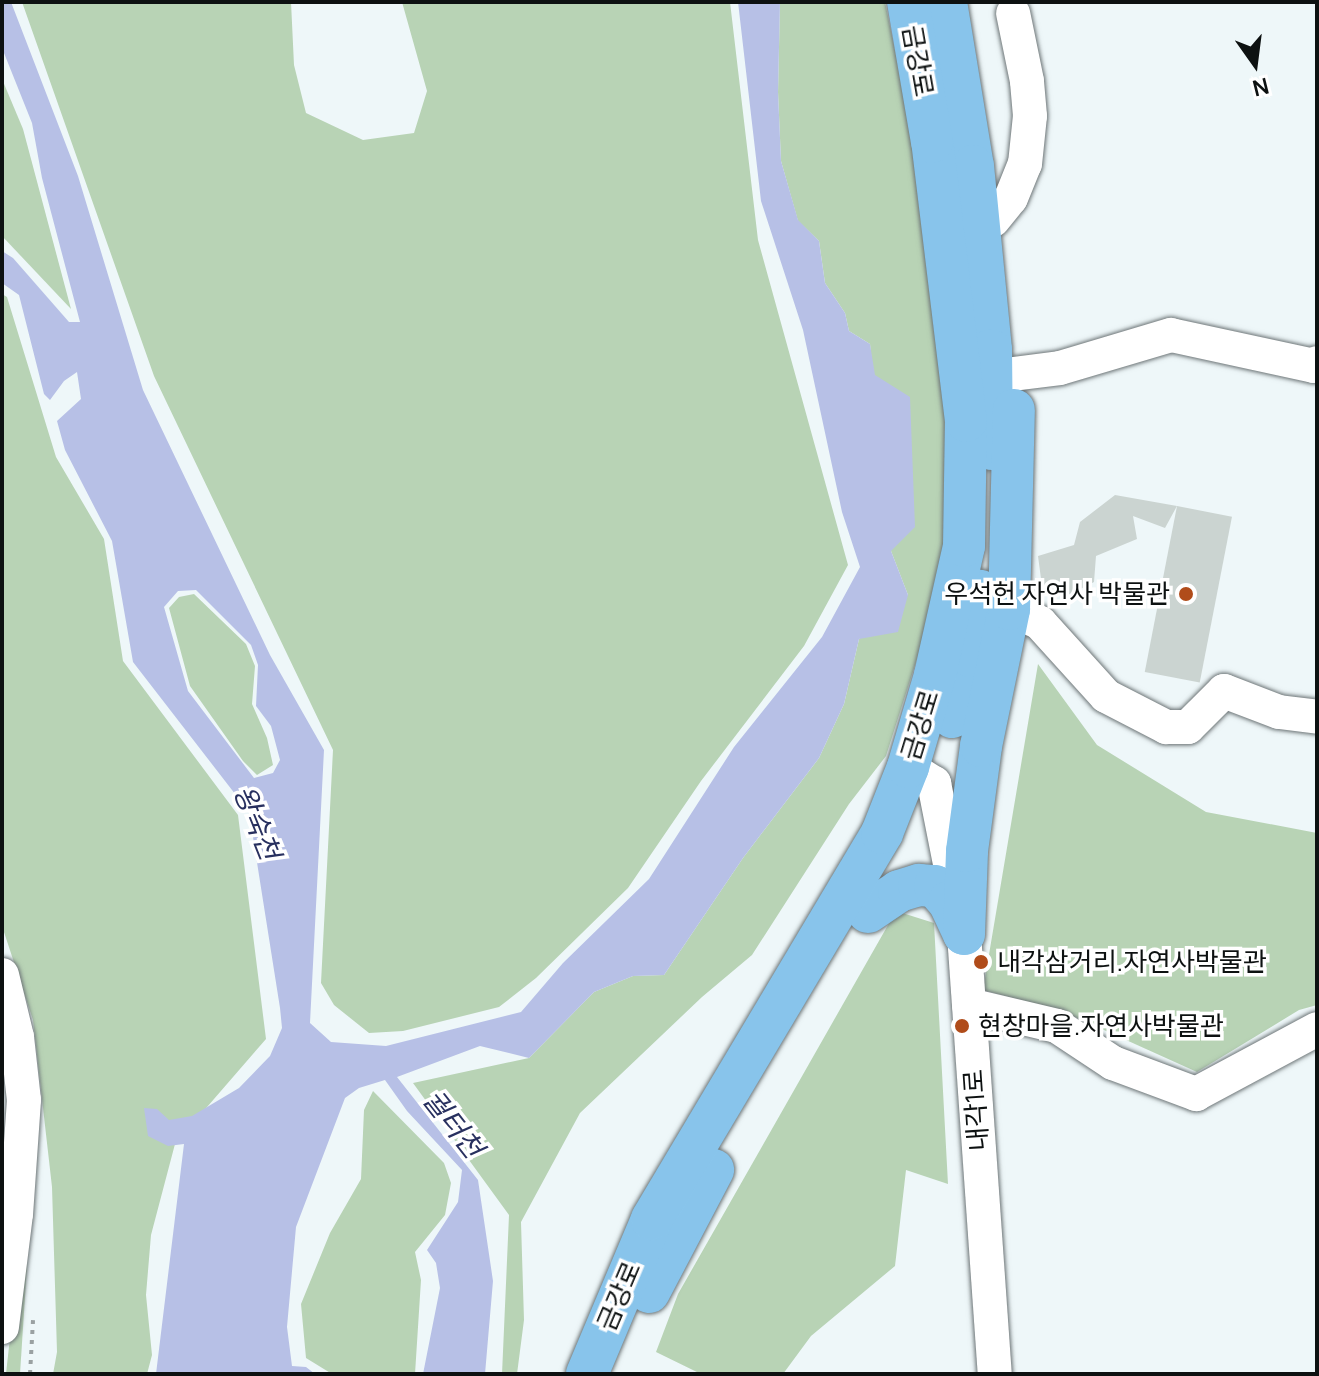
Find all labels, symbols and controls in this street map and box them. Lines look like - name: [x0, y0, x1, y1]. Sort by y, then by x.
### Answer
- street label: 금강로: [896, 23, 940, 99]
- north arrow: [1215, 24, 1295, 104]
- text: N: [1250, 71, 1272, 104]
- place label: 우석헌 자연사 박물관: [944, 578, 1170, 610]
- marker: 우석헌 자연사 박물관: [1177, 585, 1195, 603]
- street label: 금강로: [895, 686, 945, 764]
- water label: 왕숙천: [228, 780, 288, 864]
- place label: 내각삼거리.자연사박물관: [997, 946, 1267, 978]
- marker: 내각삼거리.자연사박물관: [972, 953, 990, 971]
- place label: 현창마을.자연사박물관: [978, 1010, 1224, 1042]
- marker: 현창마을.자연사박물관: [953, 1017, 971, 1035]
- street label: 내각1로: [958, 1068, 994, 1152]
- water label: 궐터천: [417, 1082, 491, 1164]
- street label: 금강로: [591, 1257, 647, 1335]

